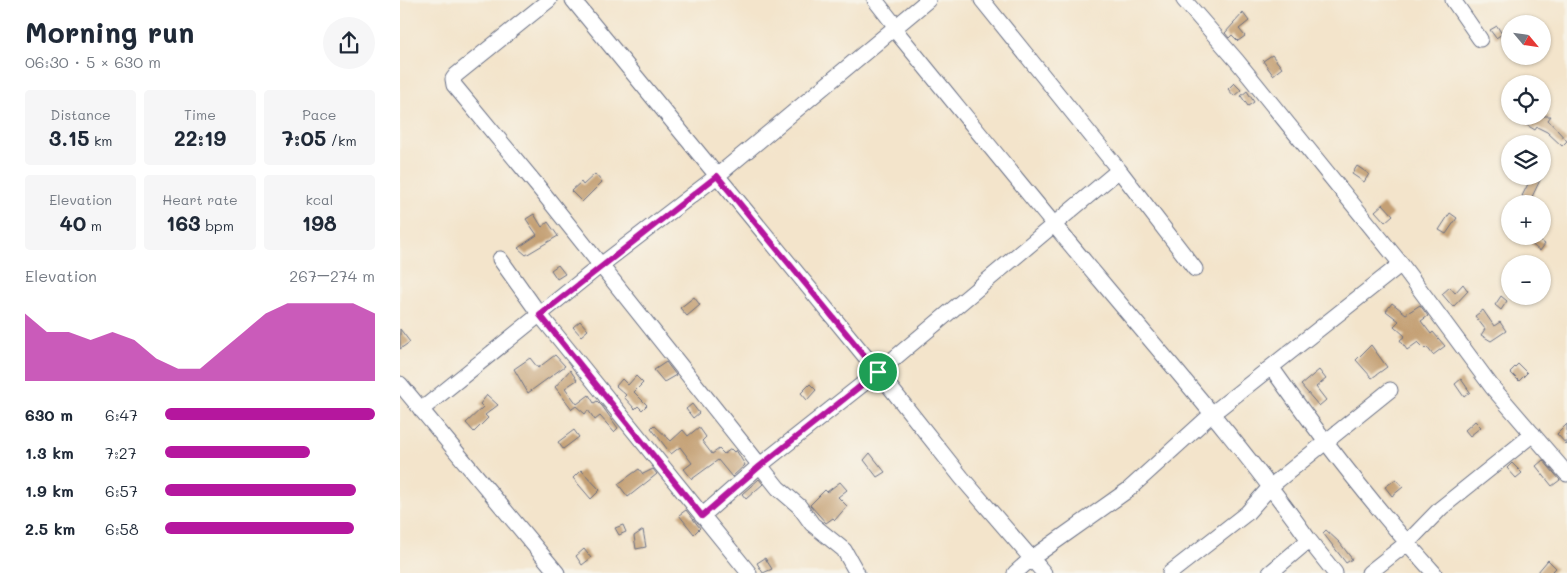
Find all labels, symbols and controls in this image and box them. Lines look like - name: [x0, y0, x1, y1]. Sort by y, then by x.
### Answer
- text: Morning run: [25, 14, 194, 50]
- north arrow: [1501, 15, 1551, 65]
- map controls: [1501, 15, 1551, 305]
- button: share: [323, 17, 375, 69]
- text: 06:30 · 5 × 630 m: [25, 51, 161, 72]
- button: locate: [1501, 75, 1551, 125]
- text: Distance: [51, 105, 111, 124]
- text: Time: [184, 105, 216, 124]
- text: Pace: [302, 105, 336, 124]
- text: 3.15: [49, 124, 89, 151]
- text: 22:19: [174, 124, 226, 151]
- text: 7:05: [282, 124, 326, 151]
- text: km: [89, 131, 113, 150]
- text: /km: [326, 131, 357, 150]
- button: layers: [1501, 135, 1551, 185]
- text: Elevation: [49, 190, 112, 209]
- text: Heart rate: [162, 190, 238, 209]
- text: kcal: [305, 190, 333, 209]
- button: +: [1501, 195, 1551, 245]
- text: 40: [59, 209, 86, 236]
- text: 163: [166, 209, 201, 236]
- text: 198: [302, 209, 337, 236]
- text: m: [86, 216, 102, 235]
- text: bpm: [201, 216, 234, 235]
- button: −: [1501, 255, 1551, 305]
- text: Elevation: [25, 265, 97, 286]
- text: 267–274 m: [289, 265, 375, 286]
- pin: [857, 351, 899, 393]
- icon: arrive: [864, 358, 892, 386]
- text: 630 m: [25, 404, 73, 425]
- text: 6:47: [105, 404, 138, 425]
- text: 1.3 km: [25, 442, 74, 463]
- text: 7:27: [105, 442, 137, 463]
- text: 1.9 km: [25, 480, 74, 501]
- text: 6:57: [105, 480, 138, 501]
- text: 2.5 km: [25, 518, 75, 539]
- text: 6:58: [105, 518, 139, 539]

